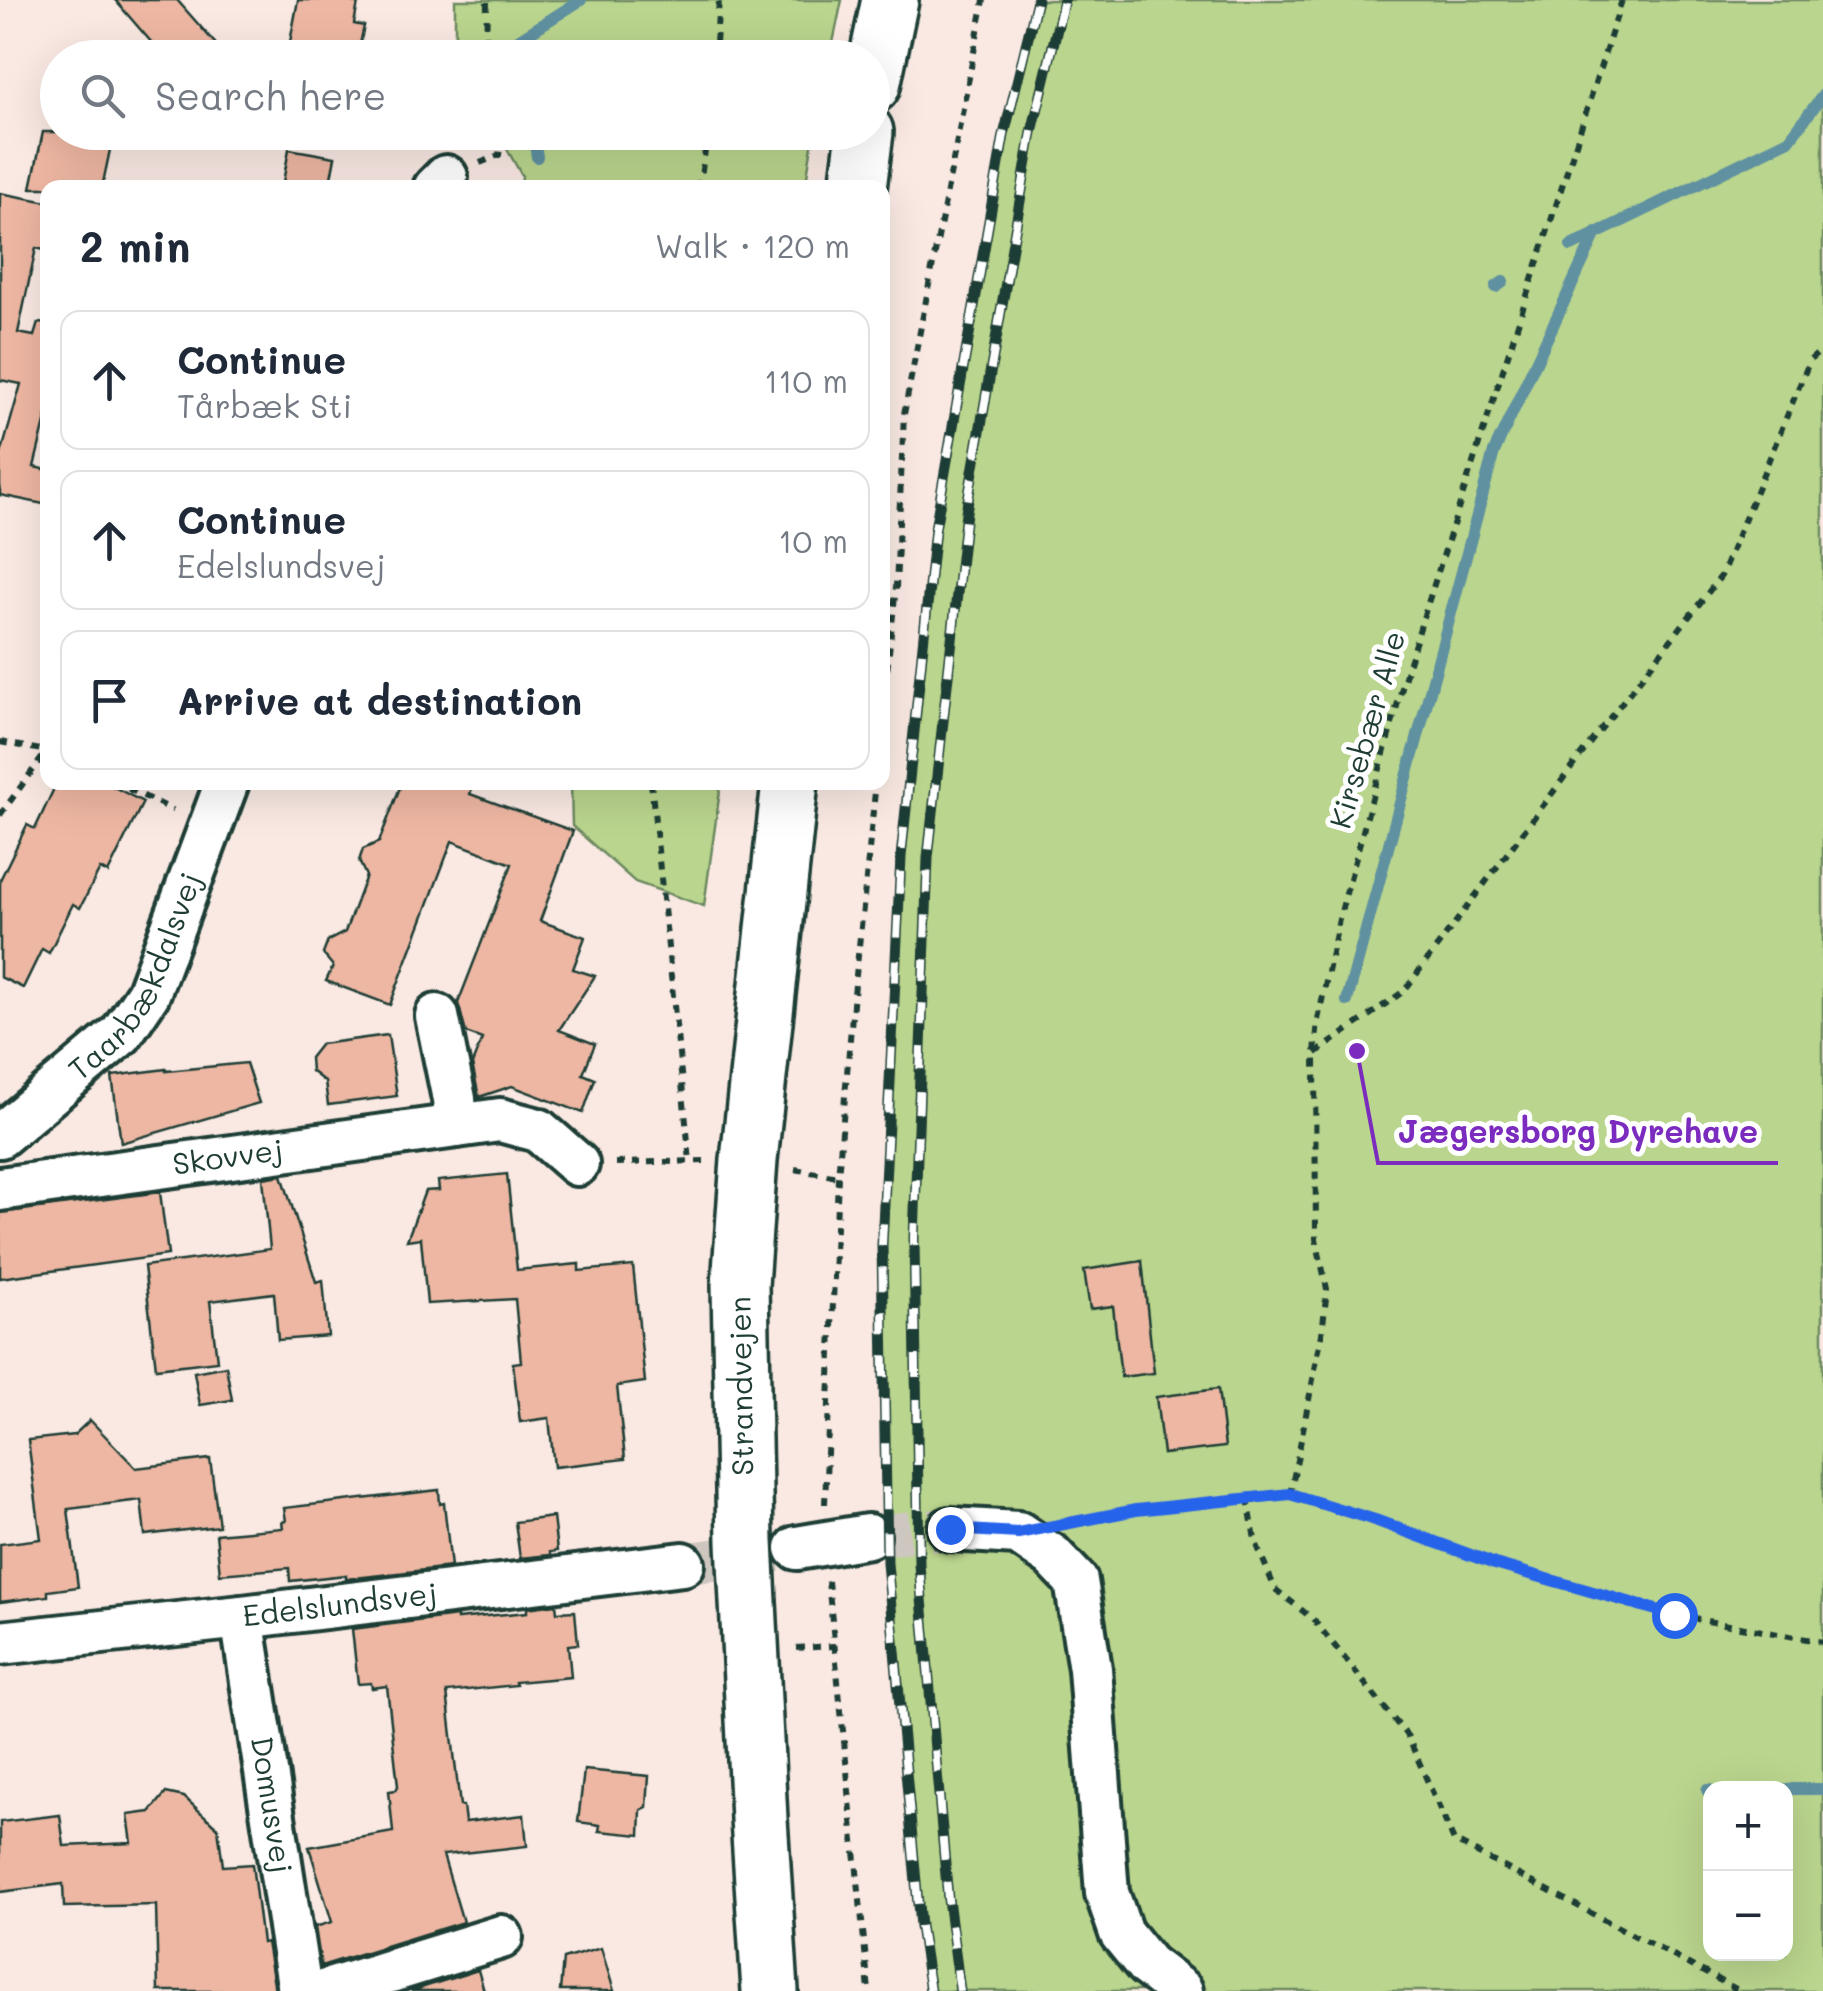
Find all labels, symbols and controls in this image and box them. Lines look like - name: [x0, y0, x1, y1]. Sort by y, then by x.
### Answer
- search box: [40, 40, 890, 150]
- icon: search: [75, 68, 130, 123]
- text: Search here: [155, 70, 386, 120]
- text: 2 min: [80, 218, 190, 273]
- text: Walk · 120 m: [655, 224, 850, 266]
- text: Continue: [177, 334, 346, 384]
- icon: ahead: [82, 353, 137, 408]
- text: 110 m: [764, 359, 848, 401]
- text: Tårbæk Sti: [177, 384, 352, 426]
- text: Continue: [177, 494, 346, 544]
- icon: ahead: [82, 513, 137, 568]
- text: 10 m: [778, 519, 848, 561]
- text: Edelslundsvej: [177, 544, 386, 586]
- street label: Kirsebær Alle: [1319, 626, 1413, 833]
- icon: arrive: [82, 673, 137, 728]
- text: Arrive at destination: [177, 675, 582, 725]
- street label: Taarbækdalsvej: [59, 867, 209, 1088]
- callout: Jægersborg Dyrehave: [1378, 1101, 1778, 1163]
- text: Jægersborg Dyrehave: [1398, 1109, 1758, 1152]
- street label: Skovvej: [170, 1128, 285, 1183]
- street label: Strandvejen: [718, 1296, 762, 1476]
- route end: [928, 1507, 974, 1553]
- street label: Edelslundsvej: [240, 1572, 439, 1635]
- route start: [1652, 1593, 1698, 1639]
- street label: Domusvej: [243, 1733, 303, 1876]
- map controls: [1703, 1781, 1793, 1961]
- button: +: [1703, 1781, 1793, 1871]
- button: −: [1703, 1871, 1793, 1961]

